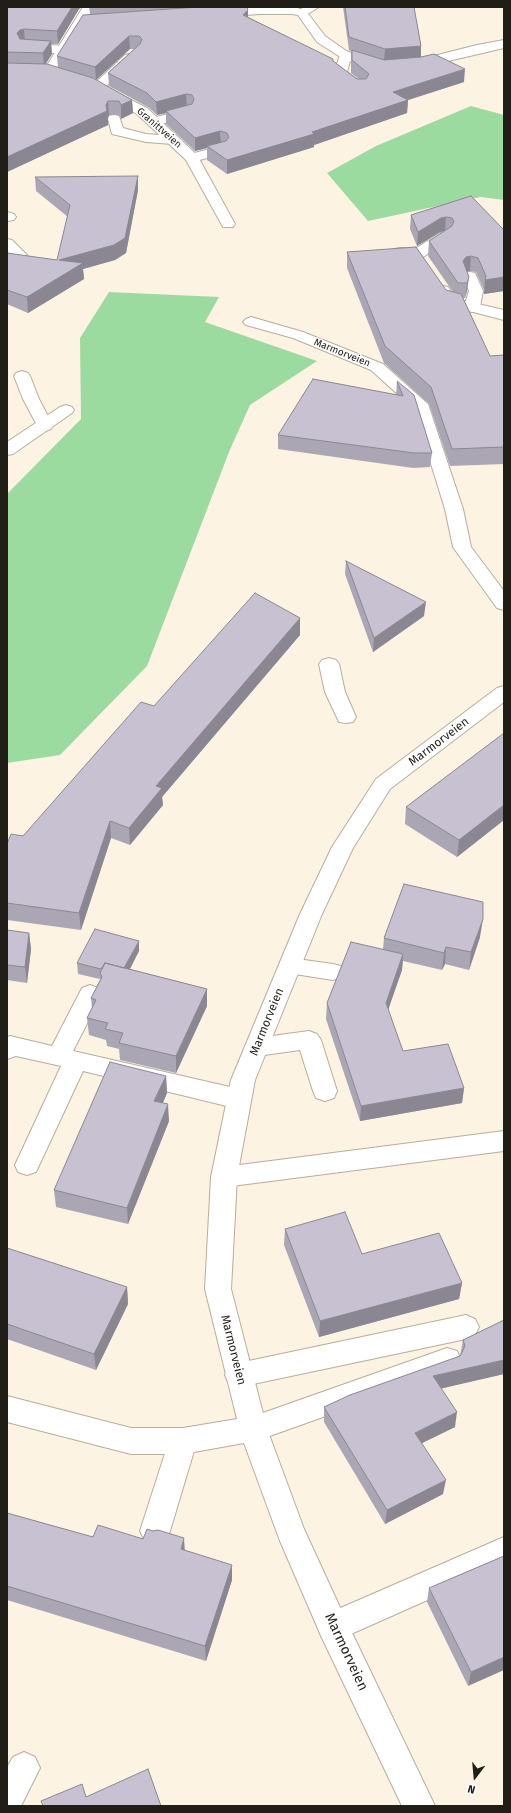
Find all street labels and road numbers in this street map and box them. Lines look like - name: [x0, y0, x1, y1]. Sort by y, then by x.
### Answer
- street label: Granittveien: [134, 105, 184, 151]
- street label: Marmorveien: [312, 336, 372, 370]
- street label: Marmorveien: [406, 715, 472, 769]
- street label: Marmorveien: [247, 986, 287, 1058]
- street label: Marmorveien: [217, 1313, 249, 1387]
- street label: Marmorveien: [321, 1611, 371, 1693]

